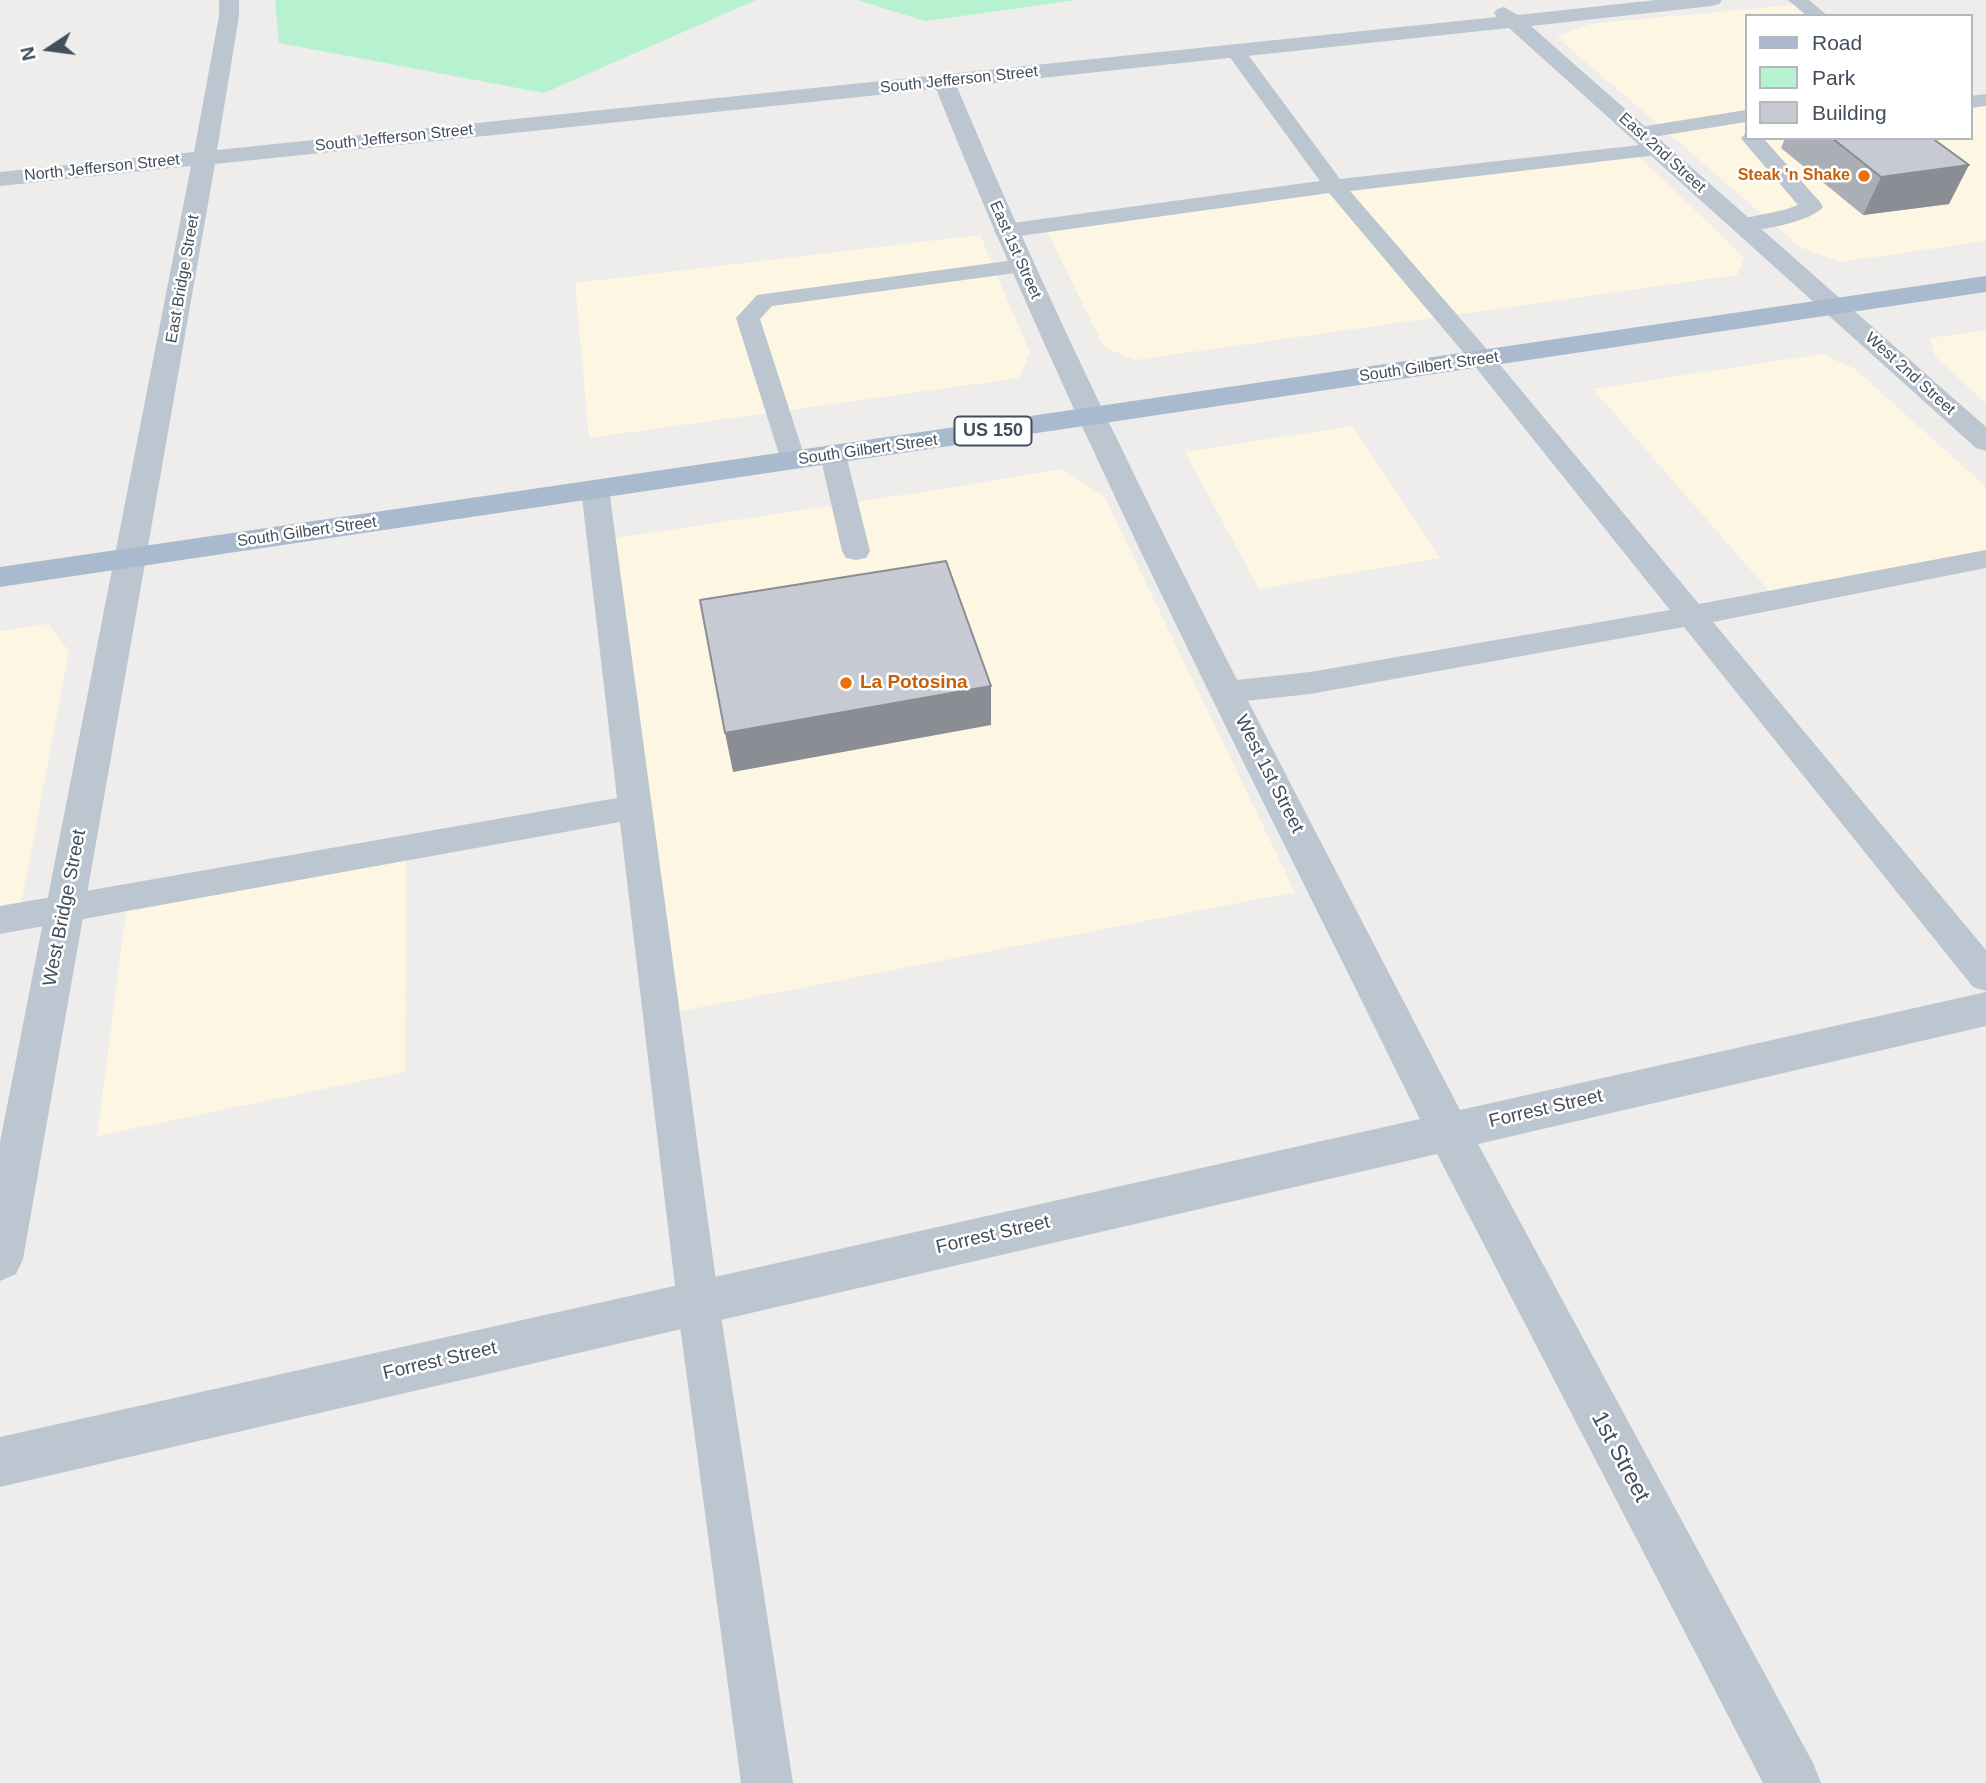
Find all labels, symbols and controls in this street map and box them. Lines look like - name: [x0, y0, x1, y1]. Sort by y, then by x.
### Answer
- north arrow: [14, 14, 84, 84]
- legend: [1744, 14, 1972, 140]
- text: Road: [1812, 31, 1862, 54]
- text: N: [16, 45, 40, 63]
- street label: South Jefferson Street: [879, 62, 1039, 98]
- text: Park: [1812, 66, 1855, 89]
- text: Building: [1812, 101, 1887, 124]
- street label: East 2nd Street: [1615, 109, 1709, 197]
- street label: South Jefferson Street: [314, 120, 474, 156]
- street label: North Jefferson Street: [23, 150, 181, 186]
- place label: Steak 'n Shake: [1738, 166, 1850, 186]
- marker: Steak 'n Shake: [1856, 168, 1872, 184]
- street label: East 1st Street: [985, 198, 1045, 302]
- street label: East Bridge Street: [162, 213, 204, 345]
- street label: West 2nd Street: [1861, 329, 1959, 419]
- street label: South Gilbert Street: [1358, 348, 1500, 386]
- road number: US 150: [954, 416, 1032, 446]
- street label: South Gilbert Street: [797, 431, 939, 469]
- street label: South Gilbert Street: [236, 513, 378, 551]
- place label: La Potosina: [860, 672, 968, 694]
- marker: La Potosina: [838, 675, 854, 691]
- street label: West 1st Street: [1229, 711, 1309, 837]
- street label: West Bridge Street: [39, 828, 91, 988]
- street label: Forrest Street: [1487, 1085, 1605, 1133]
- street label: Forrest Street: [934, 1211, 1052, 1259]
- street label: Forrest Street: [381, 1337, 499, 1385]
- street label: 1st Street: [1585, 1407, 1655, 1507]

